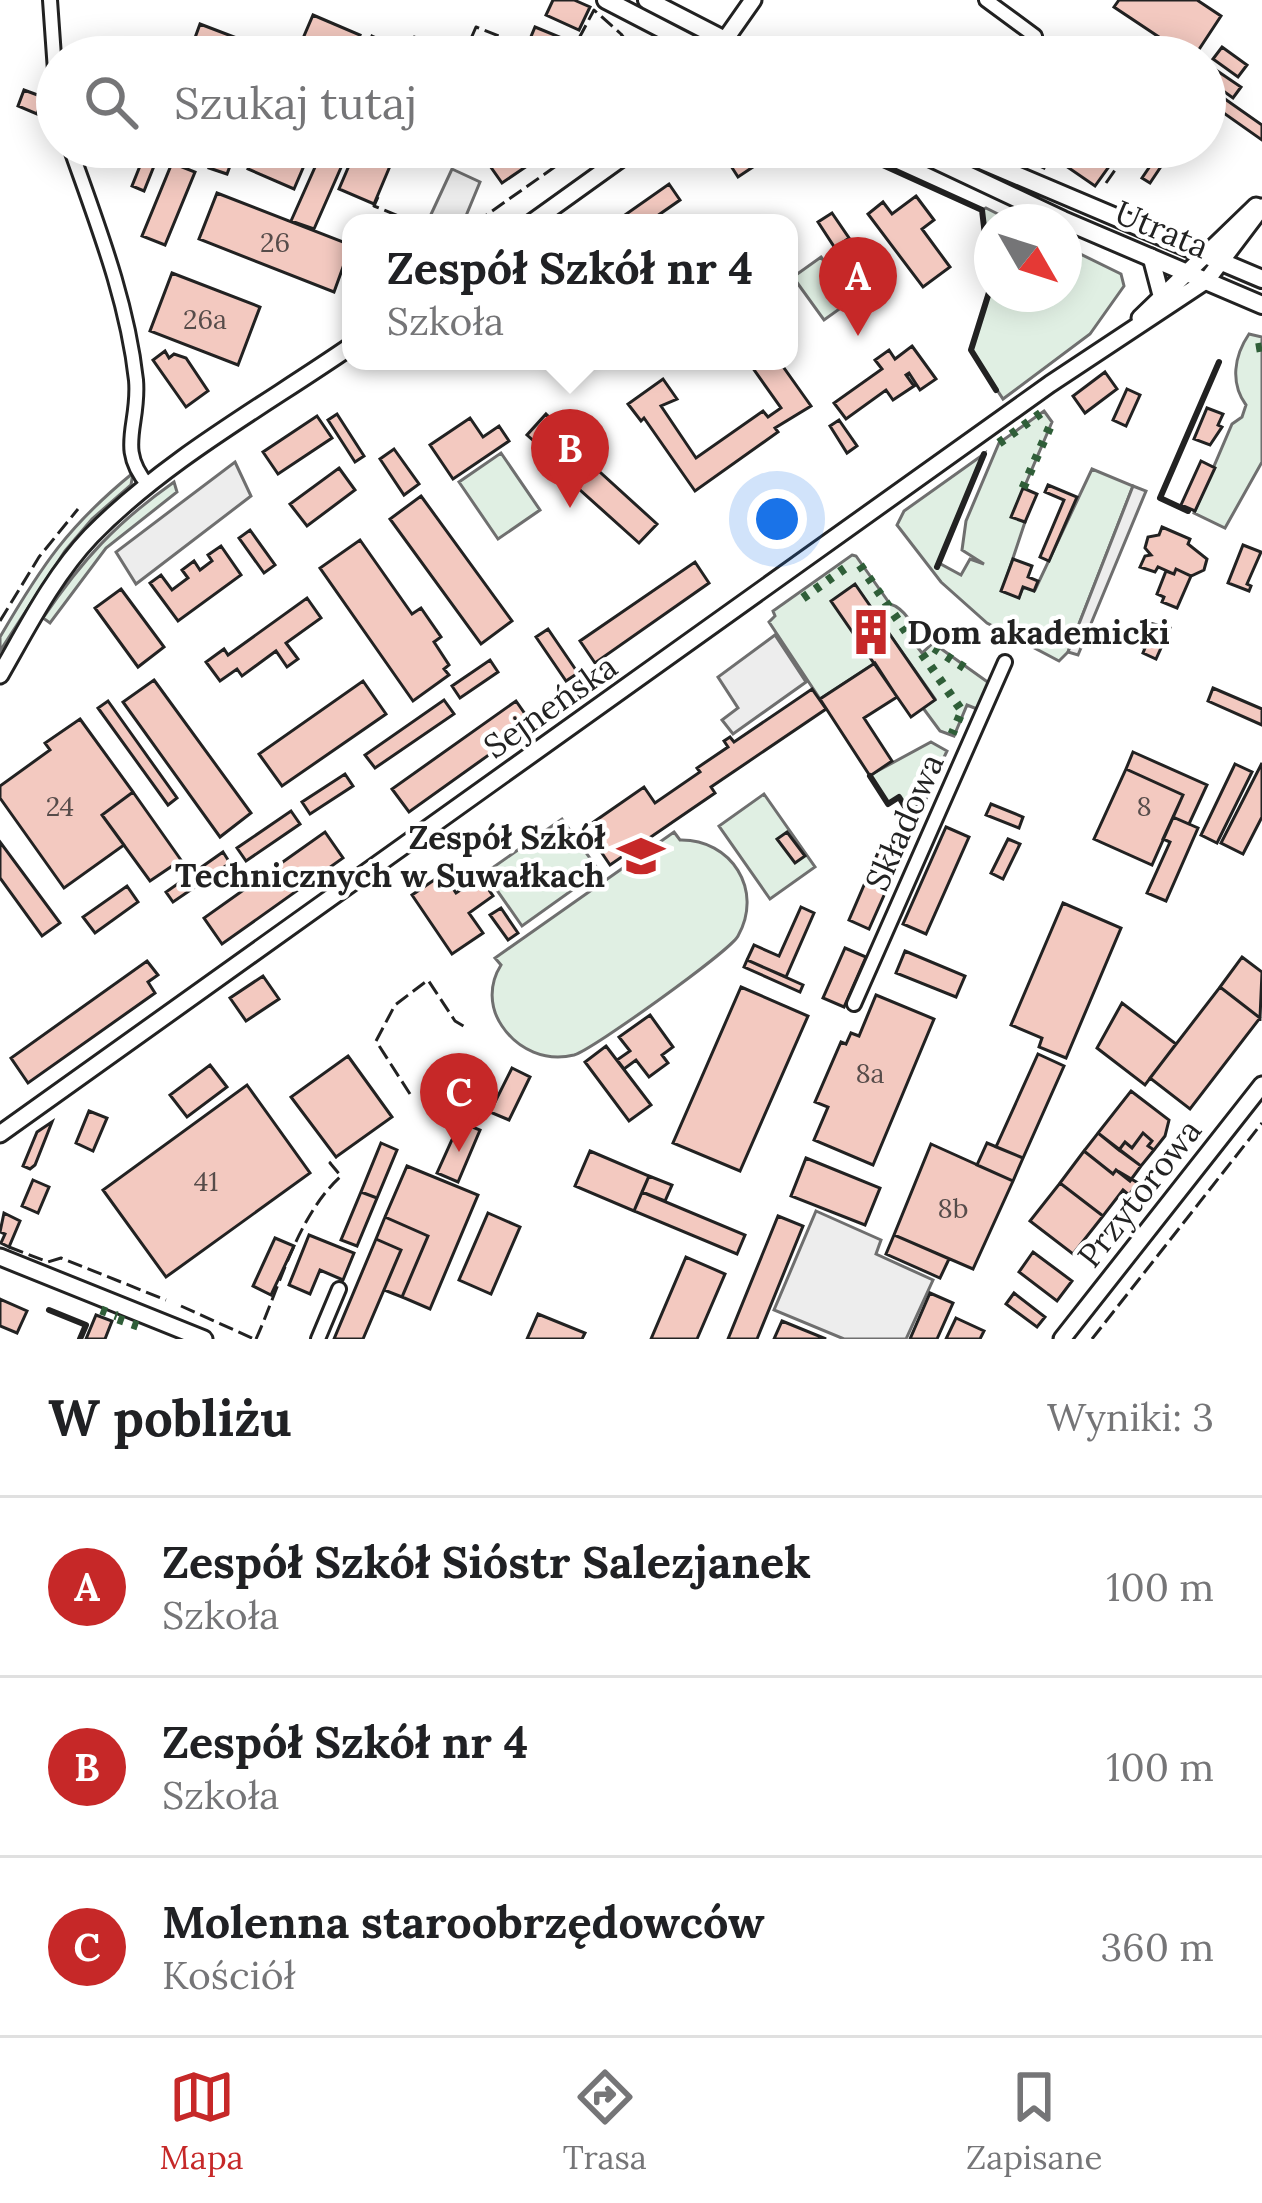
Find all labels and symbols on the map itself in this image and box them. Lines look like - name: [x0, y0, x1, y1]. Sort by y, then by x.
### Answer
- street label: Utrata: [1109, 191, 1215, 267]
- north arrow: [974, 204, 1082, 312]
- house number: 26: [260, 225, 290, 259]
- pin: A: [819, 237, 897, 336]
- house number: 26a: [183, 302, 227, 336]
- pin: B: [531, 409, 609, 508]
- your location: [747, 489, 807, 549]
- building icon: Dom akademicki: [846, 607, 896, 657]
- place label: Dom akademicki: [907, 611, 1170, 653]
- street label: Sejneńska: [475, 645, 625, 767]
- street label: Składowa: [855, 747, 953, 897]
- house number: 24: [46, 789, 74, 823]
- house number: 8: [1136, 789, 1152, 823]
- place label: Zespół Szkół Technicznych w Suwałkach: [175, 816, 606, 896]
- school or university icon: Zespół Szkół Technicznych w Suwałkach: [616, 831, 666, 881]
- pin: C: [420, 1053, 498, 1152]
- house number: 8a: [855, 1056, 885, 1090]
- street label: Przytorowa: [1068, 1110, 1210, 1276]
- house number: 41: [194, 1164, 218, 1198]
- house number: 8b: [938, 1191, 968, 1225]

